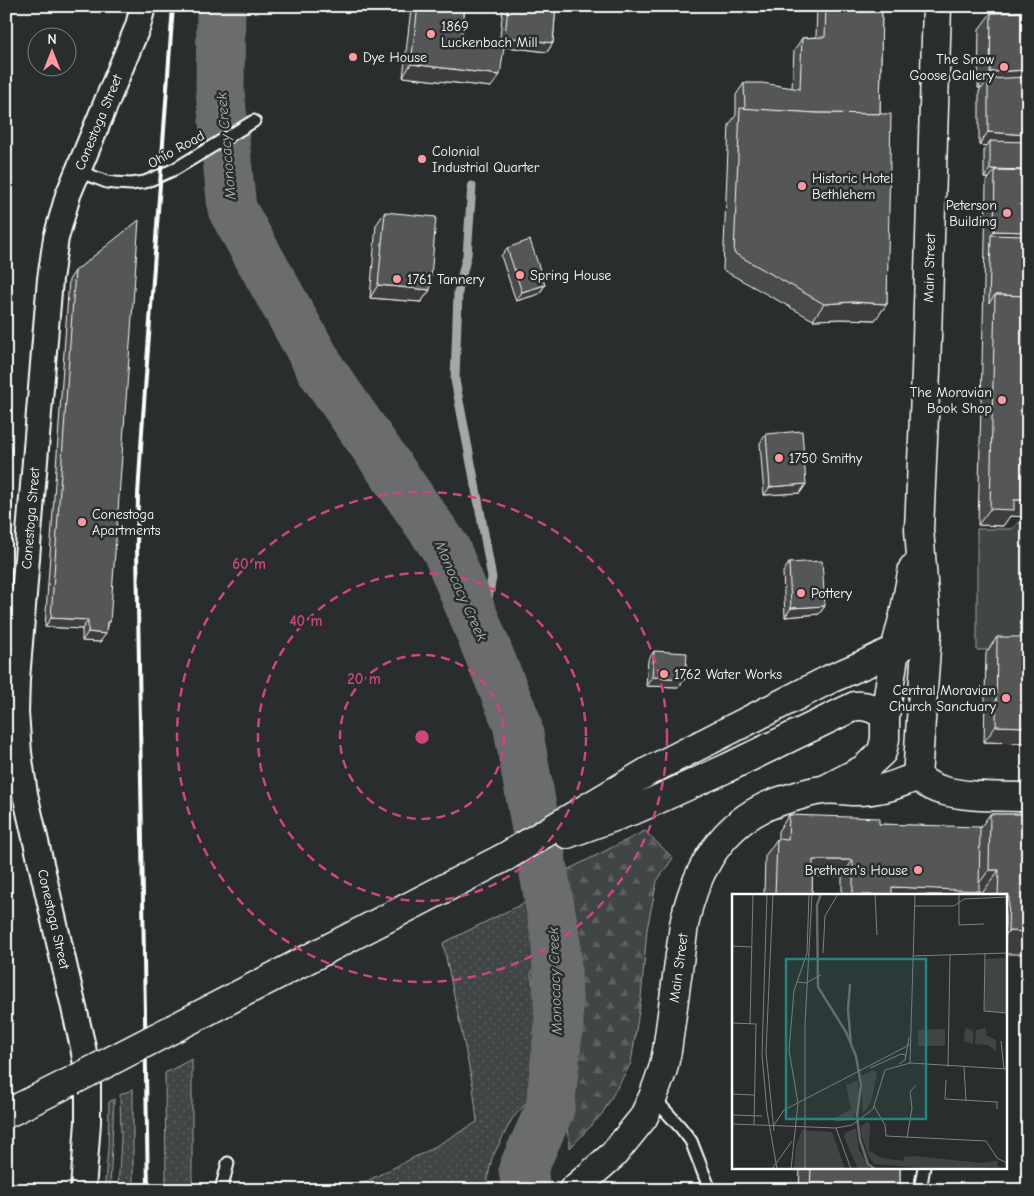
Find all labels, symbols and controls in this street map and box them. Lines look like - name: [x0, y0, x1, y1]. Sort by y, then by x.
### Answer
- place label: 1869 Luckenbach Mill: [441, 18, 538, 51]
- north arrow: [28, 28, 78, 78]
- marker: 1869 Luckenbach Mill: [425, 28, 437, 40]
- text: N: [47, 31, 57, 48]
- place label: Dye House: [363, 49, 427, 66]
- marker: Dye House: [347, 51, 359, 63]
- place label: The Snow Goose Gallery: [910, 51, 995, 84]
- marker: The Snow Goose Gallery: [998, 61, 1010, 73]
- street label: Conestoga Street: [71, 71, 126, 173]
- water label: Monocacy Creek: [212, 91, 240, 201]
- street label: Ohio Road: [145, 127, 207, 172]
- place label: Colonial Industrial Quarter: [432, 143, 540, 176]
- marker: Colonial Industrial Quarter: [416, 153, 428, 165]
- place label: Historic Hotel Bethlehem: [812, 170, 893, 203]
- marker: Historic Hotel Bethlehem: [796, 180, 808, 192]
- place label: Peterson Building: [946, 197, 997, 230]
- marker: Peterson Building: [1001, 207, 1013, 219]
- street label: Main Street: [920, 232, 939, 303]
- place label: Spring House: [530, 267, 611, 284]
- marker: Spring House: [514, 269, 526, 281]
- place label: 1761 Tannery: [407, 271, 485, 288]
- marker: 1761 Tannery: [391, 273, 403, 285]
- place label: The Moravian Book Shop: [910, 384, 992, 417]
- marker: The Moravian Book Shop: [996, 394, 1008, 406]
- place label: 1750 Smithy: [789, 450, 863, 467]
- marker: 1750 Smithy: [773, 452, 785, 464]
- street label: Conestoga Street: [18, 466, 44, 570]
- place label: Conestoga Apartments: [92, 506, 161, 539]
- marker: Conestoga Apartments: [76, 516, 88, 528]
- water label: Monocacy Creek: [430, 537, 491, 645]
- text: 60 m: [232, 555, 266, 573]
- place label: Pottery: [811, 585, 853, 602]
- marker: Pottery: [795, 587, 807, 599]
- text: 40 m: [290, 612, 323, 630]
- place label: 1762 Water Works: [674, 666, 782, 683]
- marker: 1762 Water Works: [658, 668, 670, 680]
- text: 20 m: [347, 670, 381, 688]
- place label: Central Moravian Church Sanctuary: [889, 682, 997, 715]
- marker: Central Moravian Church Sanctuary: [1000, 692, 1012, 704]
- centre of rings: [413, 728, 431, 746]
- place label: Brethren's House: [805, 862, 908, 879]
- marker: Brethren's House: [912, 864, 924, 876]
- street label: Conestoga Street: [34, 868, 73, 972]
- inset map: [732, 894, 1006, 1168]
- water label: Monocacy Creek: [544, 926, 566, 1036]
- street label: Main Street: [666, 931, 692, 1004]

